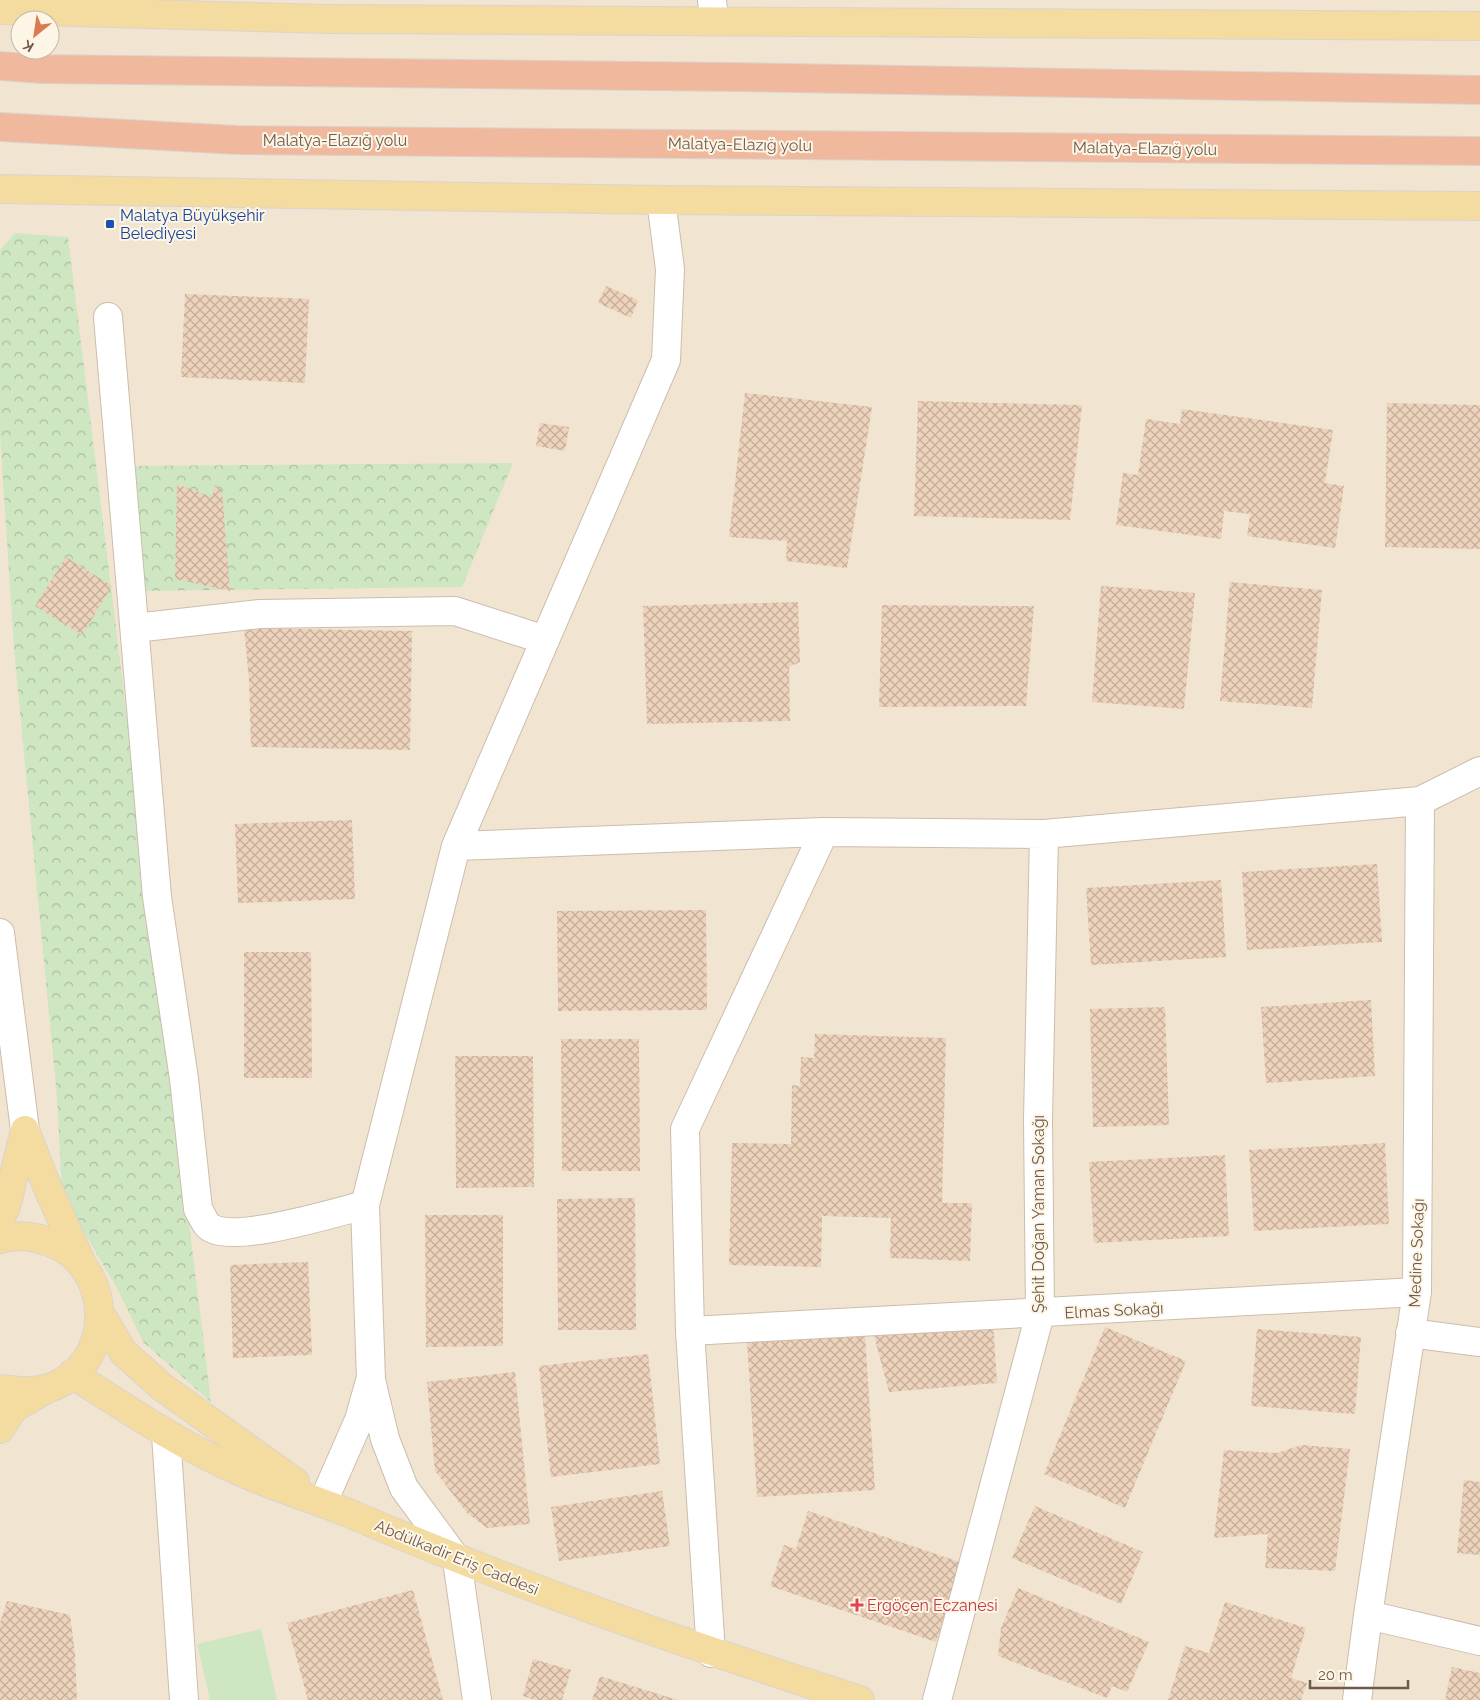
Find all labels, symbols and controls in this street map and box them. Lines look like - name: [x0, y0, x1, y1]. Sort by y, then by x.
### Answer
- north arrow: [10, 10, 60, 60]
- text: K: [20, 37, 37, 56]
- street label: Malatya-Elazığ yolu: [263, 131, 407, 150]
- street label: Malatya-Elazığ yolu: [668, 134, 812, 155]
- street label: Malatya-Elazığ yolu: [1073, 138, 1217, 159]
- place label: Malatya Büyükşehir Belediyesi: [120, 206, 265, 243]
- marker: Malatya Büyükşehir Belediyesi: [104, 218, 116, 230]
- street label: Şehit Doğan Yaman Sokağı: [1029, 1115, 1048, 1313]
- street label: Medine Sokağı: [1405, 1198, 1428, 1308]
- street label: Elmas Sokağı: [1064, 1298, 1164, 1323]
- street label: Abdülkadir Eriş Caddesi: [372, 1516, 542, 1599]
- place label: Ergöçen Eczanesi: [867, 1596, 998, 1615]
- marker: Ergöçen Eczanesi: [851, 1599, 863, 1611]
- scale bar: [1310, 1658, 1408, 1690]
- text: 20 m: [1318, 1666, 1353, 1684]

